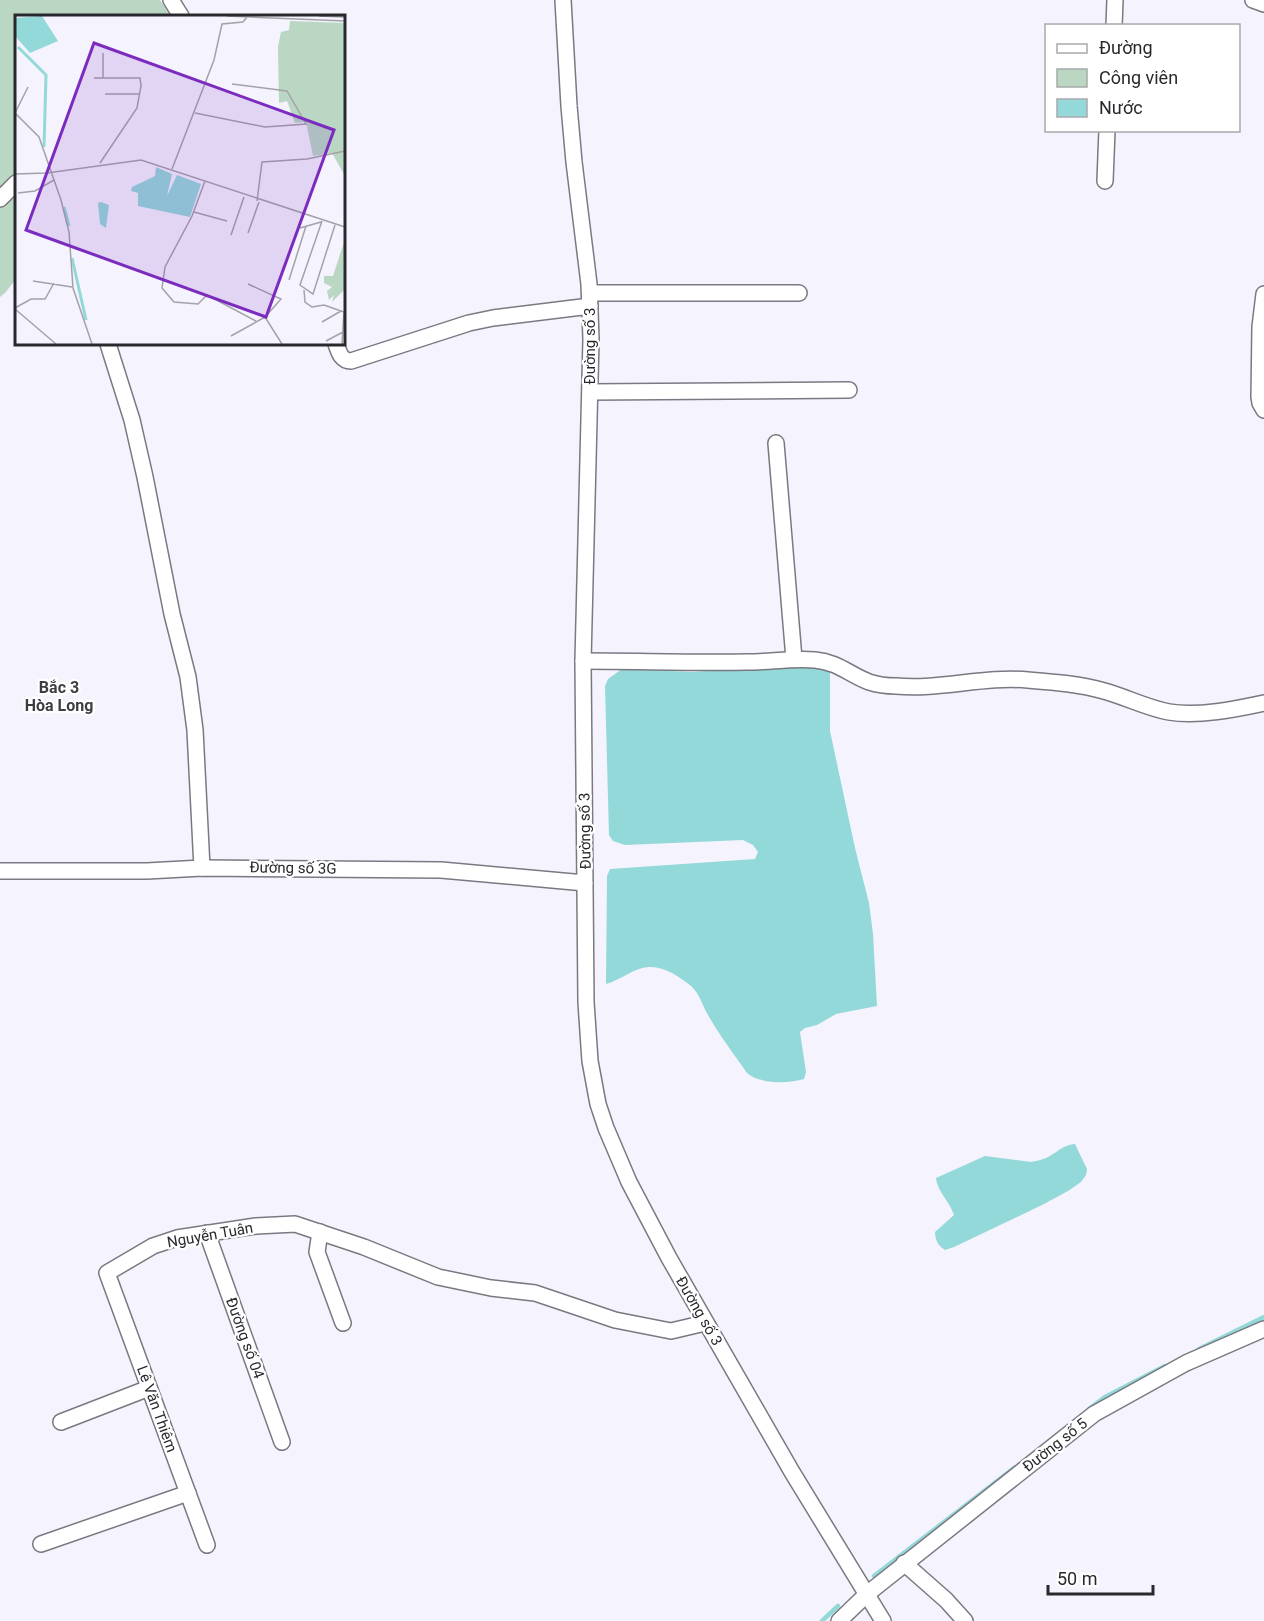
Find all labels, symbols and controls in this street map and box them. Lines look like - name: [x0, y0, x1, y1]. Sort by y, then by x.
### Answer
- inset map: [15, 15, 345, 345]
- legend: [1045, 24, 1240, 132]
- text: Đường: [1099, 37, 1153, 58]
- text: Công viên: [1099, 67, 1178, 88]
- text: Nước: [1099, 97, 1143, 118]
- street label: Đường số 3: [581, 308, 599, 384]
- district label: Bắc 3 Hòa Long: [25, 678, 93, 715]
- street label: Đường số 3: [575, 792, 595, 870]
- street label: Đường số 3G: [249, 858, 337, 878]
- street label: Nguyễn Tuân: [166, 1219, 254, 1251]
- street label: Đường số 3: [672, 1273, 726, 1349]
- street label: Đường số 04: [222, 1295, 268, 1382]
- street label: Lê Văn Thiêm: [133, 1363, 181, 1455]
- street label: Đường số 5: [1019, 1414, 1091, 1476]
- scale bar: [1048, 1558, 1153, 1596]
- text: 50 m: [1057, 1568, 1097, 1589]

